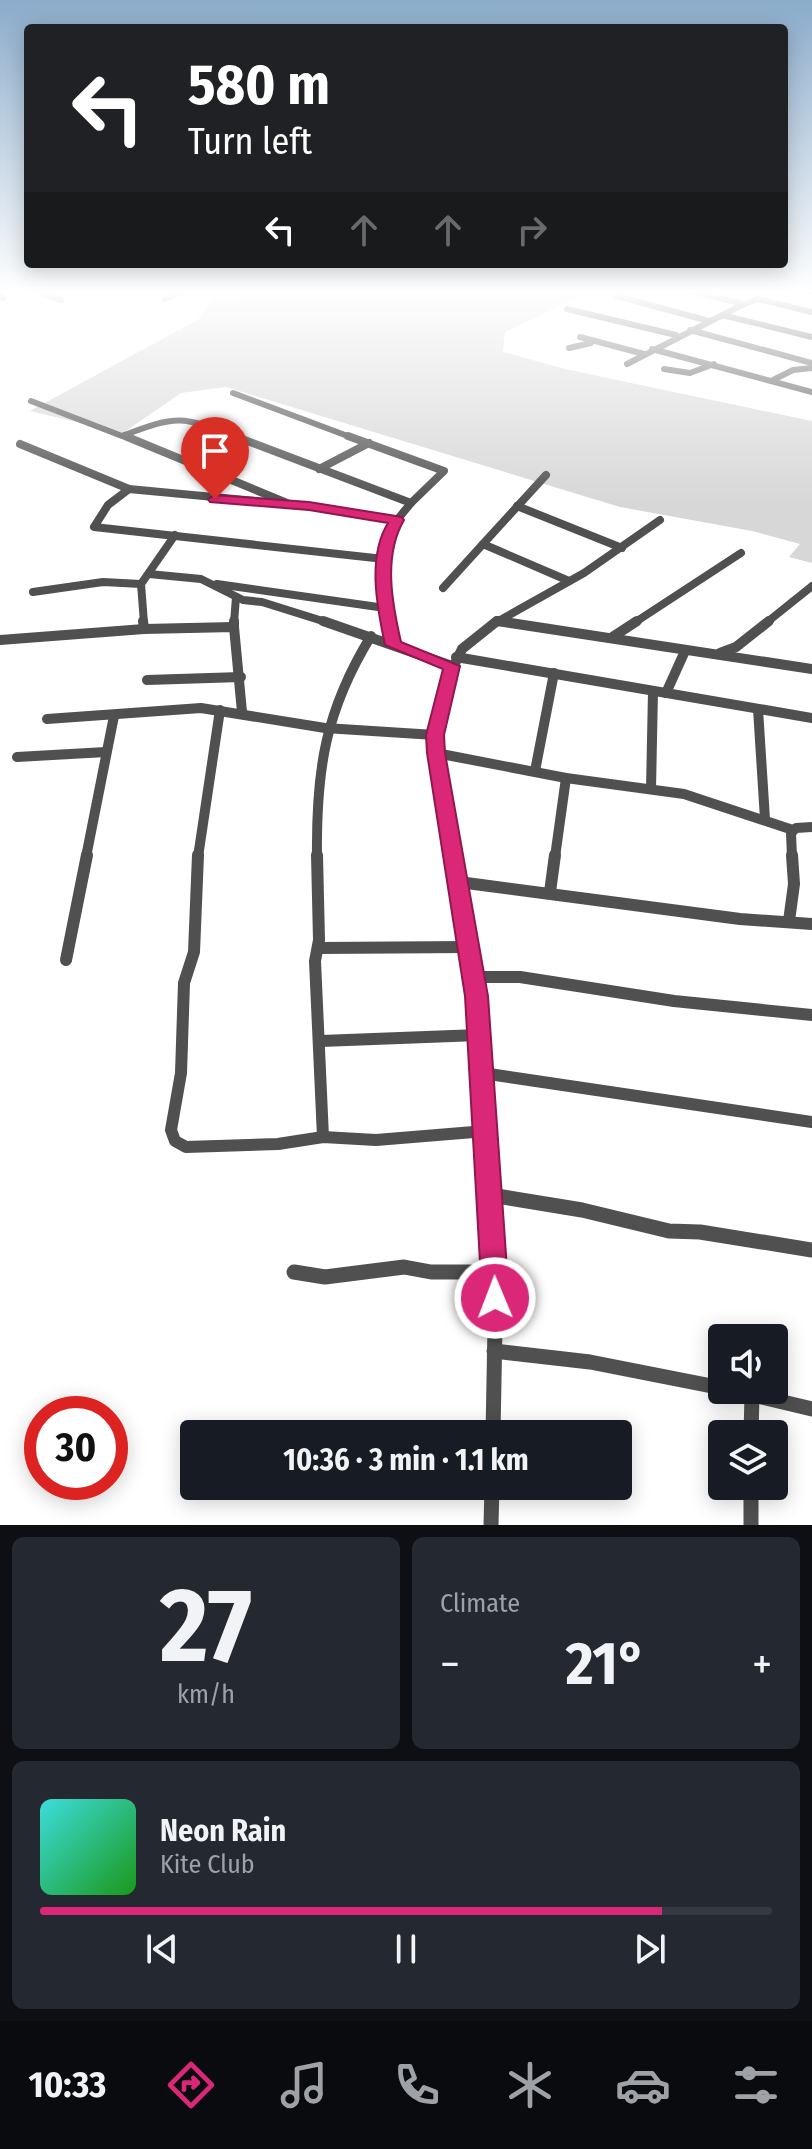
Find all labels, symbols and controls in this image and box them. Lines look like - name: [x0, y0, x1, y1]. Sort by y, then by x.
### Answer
- text: 580 m: [188, 52, 330, 119]
- icon: left: [56, 56, 160, 160]
- text: Turn left: [188, 120, 312, 164]
- icon: left: [258, 208, 302, 252]
- icon: ahead: [342, 208, 386, 252]
- icon: ahead: [426, 208, 470, 252]
- icon: right: [510, 208, 554, 252]
- pin: [181, 417, 249, 499]
- icon: arrive: [193, 429, 237, 473]
- position arrow: [453, 1256, 537, 1340]
- map controls: [708, 1324, 788, 1500]
- button: sound: [708, 1324, 788, 1404]
- speed limit sign: 30: [24, 1396, 128, 1500]
- button: layers: [708, 1420, 788, 1500]
- text: 10:36 · 3 min · 1.1 km: [283, 1442, 529, 1478]
- text: 27: [160, 1564, 252, 1689]
- text: Climate: [440, 1588, 520, 1619]
- text: 21°: [566, 1628, 646, 1700]
- text: −: [440, 1638, 460, 1691]
- text: +: [752, 1638, 772, 1691]
- text: km/h: [177, 1679, 235, 1710]
- text: Neon Rain: [160, 1813, 286, 1849]
- text: Kite Club: [160, 1849, 255, 1880]
- icon: previous: [140, 1927, 184, 1971]
- icon: pause: [384, 1927, 428, 1971]
- icon: next: [628, 1927, 672, 1971]
- icon: directions: [163, 2057, 219, 2113]
- icon: music: [276, 2057, 332, 2113]
- icon: phone: [389, 2057, 445, 2113]
- icon: climate: [502, 2057, 558, 2113]
- icon: car: [615, 2057, 671, 2113]
- icon: filters: [728, 2057, 784, 2113]
- text: 10:33: [28, 2063, 106, 2107]

